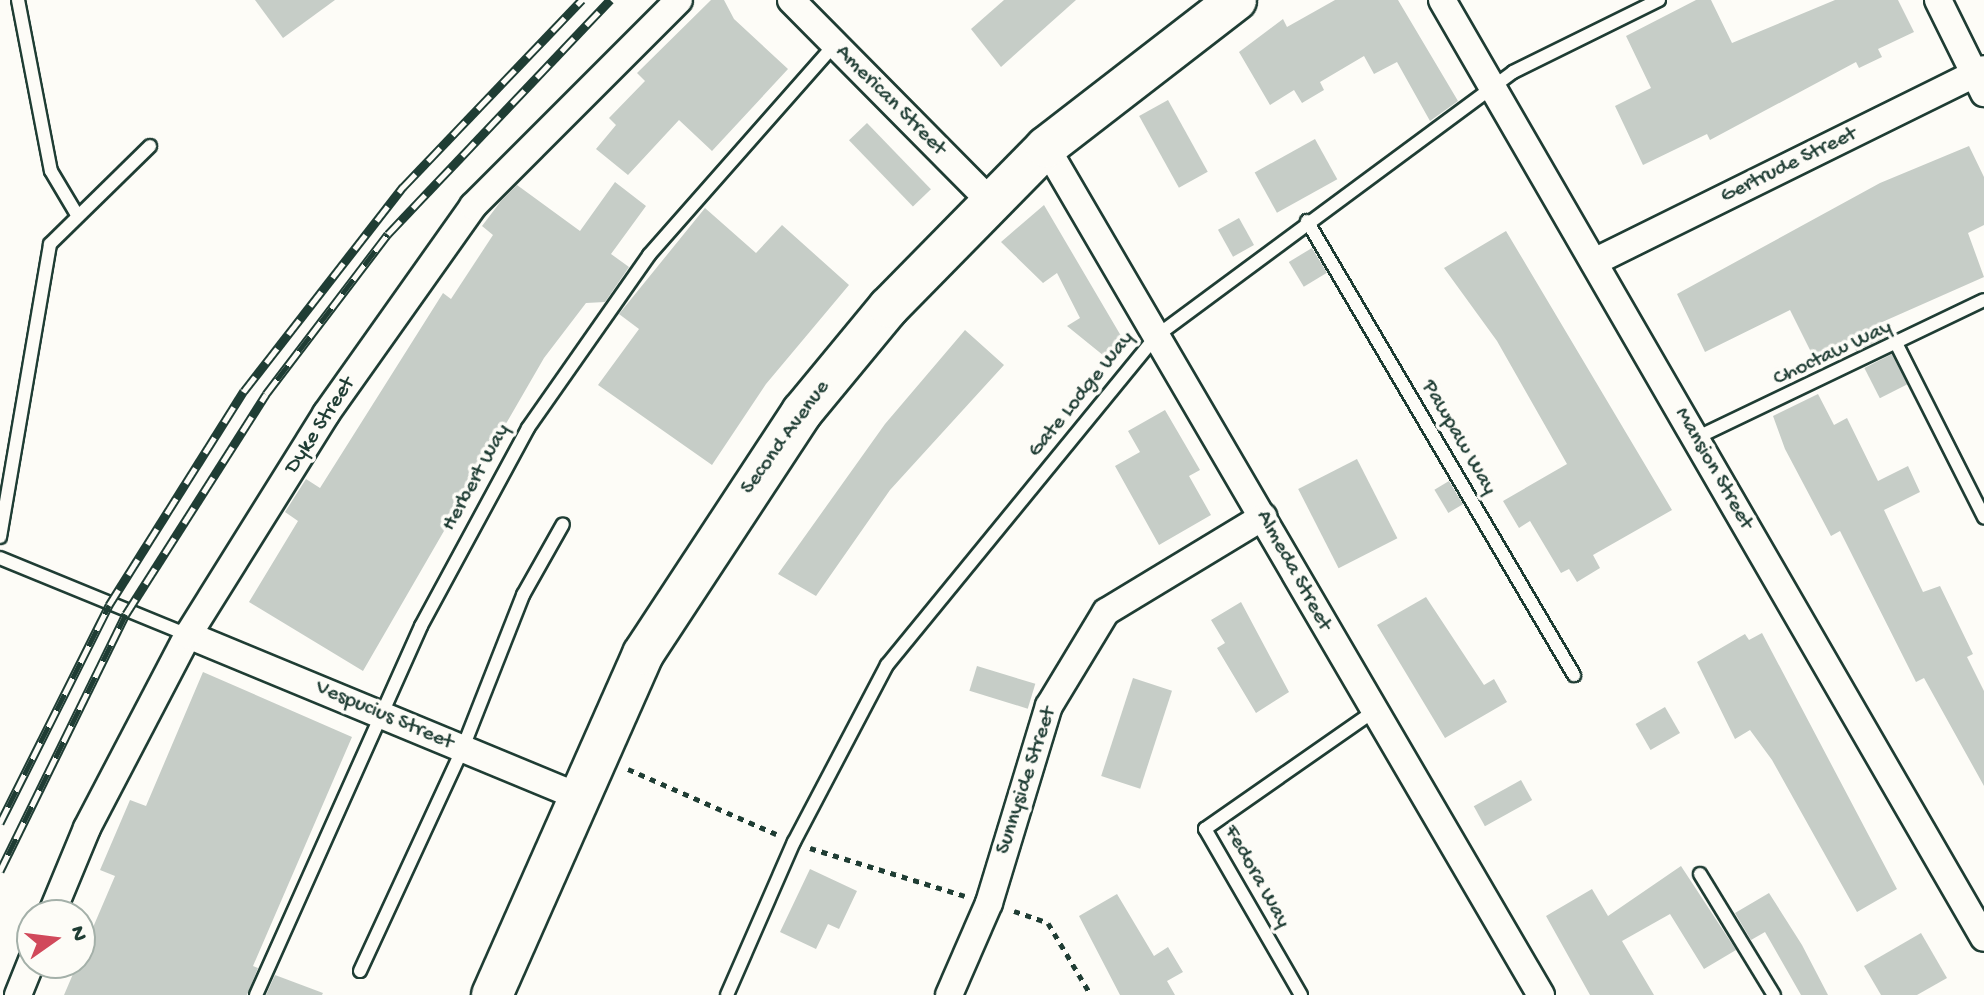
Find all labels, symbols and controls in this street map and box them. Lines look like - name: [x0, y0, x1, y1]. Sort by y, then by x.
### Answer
- street label: American Street: [829, 40, 951, 162]
- street label: Gertrude Street: [1717, 122, 1861, 210]
- street label: Choctaw Way: [1769, 315, 1897, 393]
- street label: Gate Lodge Way: [1023, 327, 1141, 463]
- street label: Dyke Street: [280, 373, 362, 479]
- street label: Second Avenue: [736, 376, 836, 500]
- street label: Pawpaw Way: [1414, 376, 1502, 500]
- street label: Mansion Street: [1667, 403, 1759, 535]
- street label: Herbert Way: [437, 420, 517, 536]
- street label: Almeda Street: [1249, 506, 1337, 636]
- street label: Vespucius Street: [311, 675, 457, 757]
- street label: Sunnyside Street: [991, 704, 1063, 858]
- street label: Fedora Way: [1217, 821, 1295, 933]
- north arrow: [16, 899, 96, 979]
- text: N: [63, 924, 92, 944]

